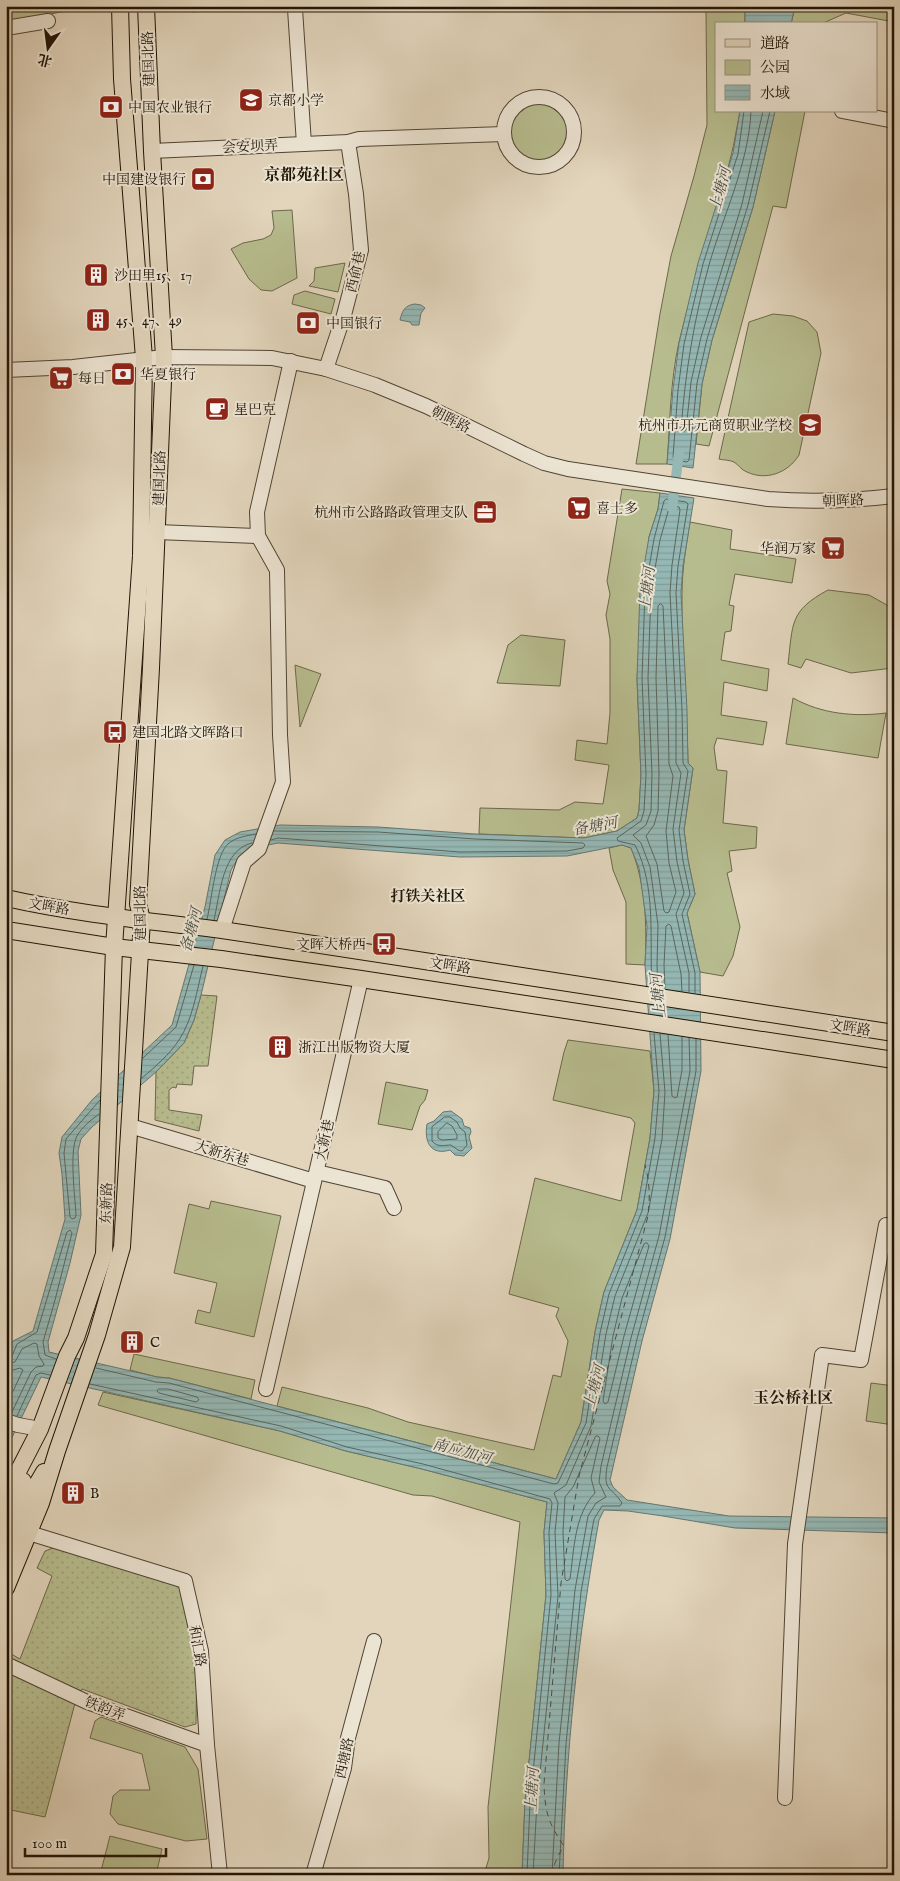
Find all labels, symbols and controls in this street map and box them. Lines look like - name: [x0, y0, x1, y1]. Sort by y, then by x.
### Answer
- north arrow: [22, 22, 72, 72]
- legend: [715, 22, 878, 112]
- street label: 建国北路: [139, 31, 159, 87]
- text: 道路: [760, 34, 790, 53]
- text: 北: [36, 49, 54, 70]
- text: 公园: [760, 58, 790, 77]
- text: 水域: [760, 84, 790, 103]
- school or university icon: 京都小学: [238, 87, 264, 113]
- place label: 京都小学: [268, 92, 324, 110]
- bank icon: 中国农业银行: [98, 94, 124, 120]
- place label: 中国农业银行: [128, 99, 212, 117]
- street label: 会安坝弄: [222, 137, 278, 157]
- water label: 上塘河: [705, 162, 736, 213]
- district label: 京都苑社区: [264, 165, 344, 186]
- bank icon: 中国建设银行: [190, 166, 216, 192]
- place label: 中国建设银行: [102, 171, 186, 189]
- street label: 西俞巷: [342, 250, 369, 295]
- building icon: 沙田里15、17: [83, 262, 109, 288]
- place label: 沙田里15、17: [114, 267, 192, 285]
- building icon: 45、47、49: [85, 307, 111, 333]
- bank icon: 中国银行: [295, 310, 321, 336]
- place label: 45、47、49: [116, 312, 182, 330]
- place label: 中国银行: [326, 315, 382, 333]
- bank icon: 华夏银行: [110, 361, 136, 387]
- supermarket icon: 每日: [48, 365, 74, 391]
- place label: 华夏银行: [140, 366, 196, 384]
- place label: 每日: [78, 370, 106, 388]
- cafe icon: 星巴克: [204, 396, 230, 422]
- place label: 星巴克: [234, 401, 276, 419]
- street label: 朝晖路: [428, 402, 473, 437]
- school or university icon: 杭州市开元商贸职业学校: [797, 412, 823, 438]
- place label: 杭州市开元商贸职业学校: [638, 417, 792, 435]
- street label: 建国北路: [150, 450, 170, 506]
- street label: 朝晖路: [822, 491, 864, 511]
- supermarket icon: 喜士多: [566, 495, 592, 521]
- office icon: 杭州市公路路政管理支队: [472, 499, 498, 525]
- place label: 喜士多: [596, 500, 638, 518]
- place label: 杭州市公路路政管理支队: [314, 504, 468, 522]
- supermarket icon: 华润万家: [820, 535, 846, 561]
- place label: 华润万家: [760, 540, 816, 558]
- water label: 上塘河: [636, 563, 660, 612]
- bus stop icon: 建国北路文晖路口: [102, 719, 128, 745]
- place label: 建国北路文晖路口: [132, 724, 244, 742]
- water label: 备塘河: [571, 813, 622, 840]
- street label: 建国北路: [132, 885, 150, 941]
- district label: 打铁关社区: [390, 887, 466, 906]
- street label: 文晖路: [27, 894, 71, 919]
- water label: 备塘河: [176, 903, 207, 954]
- bus stop icon: 文晖大桥西: [371, 931, 397, 957]
- place label: 文晖大桥西: [296, 936, 366, 954]
- street label: 文晖路: [428, 954, 472, 978]
- water label: 上塘河: [646, 970, 670, 1019]
- street label: 文晖路: [828, 1016, 872, 1040]
- building icon: 浙江出版物资大厦: [267, 1034, 293, 1060]
- place label: 浙江出版物资大厦: [298, 1039, 410, 1057]
- street label: 大新巷: [311, 1118, 338, 1163]
- street label: 大新东巷: [192, 1137, 251, 1171]
- street label: 东新路: [97, 1182, 117, 1224]
- building icon: C: [119, 1329, 145, 1355]
- place label: C: [150, 1334, 160, 1352]
- water label: 上塘河: [579, 1360, 610, 1411]
- district label: 玉公桥社区: [753, 1389, 833, 1409]
- water label: 南应加河: [430, 1435, 496, 1469]
- building icon: B: [60, 1480, 86, 1506]
- place label: B: [90, 1485, 99, 1503]
- street label: 和汇路: [185, 1624, 210, 1668]
- street label: 铁韵弄: [82, 1693, 127, 1725]
- street label: 西塘路: [332, 1736, 358, 1781]
- water label: 上塘河: [522, 1764, 543, 1813]
- scale bar: [25, 1826, 166, 1858]
- text: 100 m: [32, 1834, 68, 1853]

